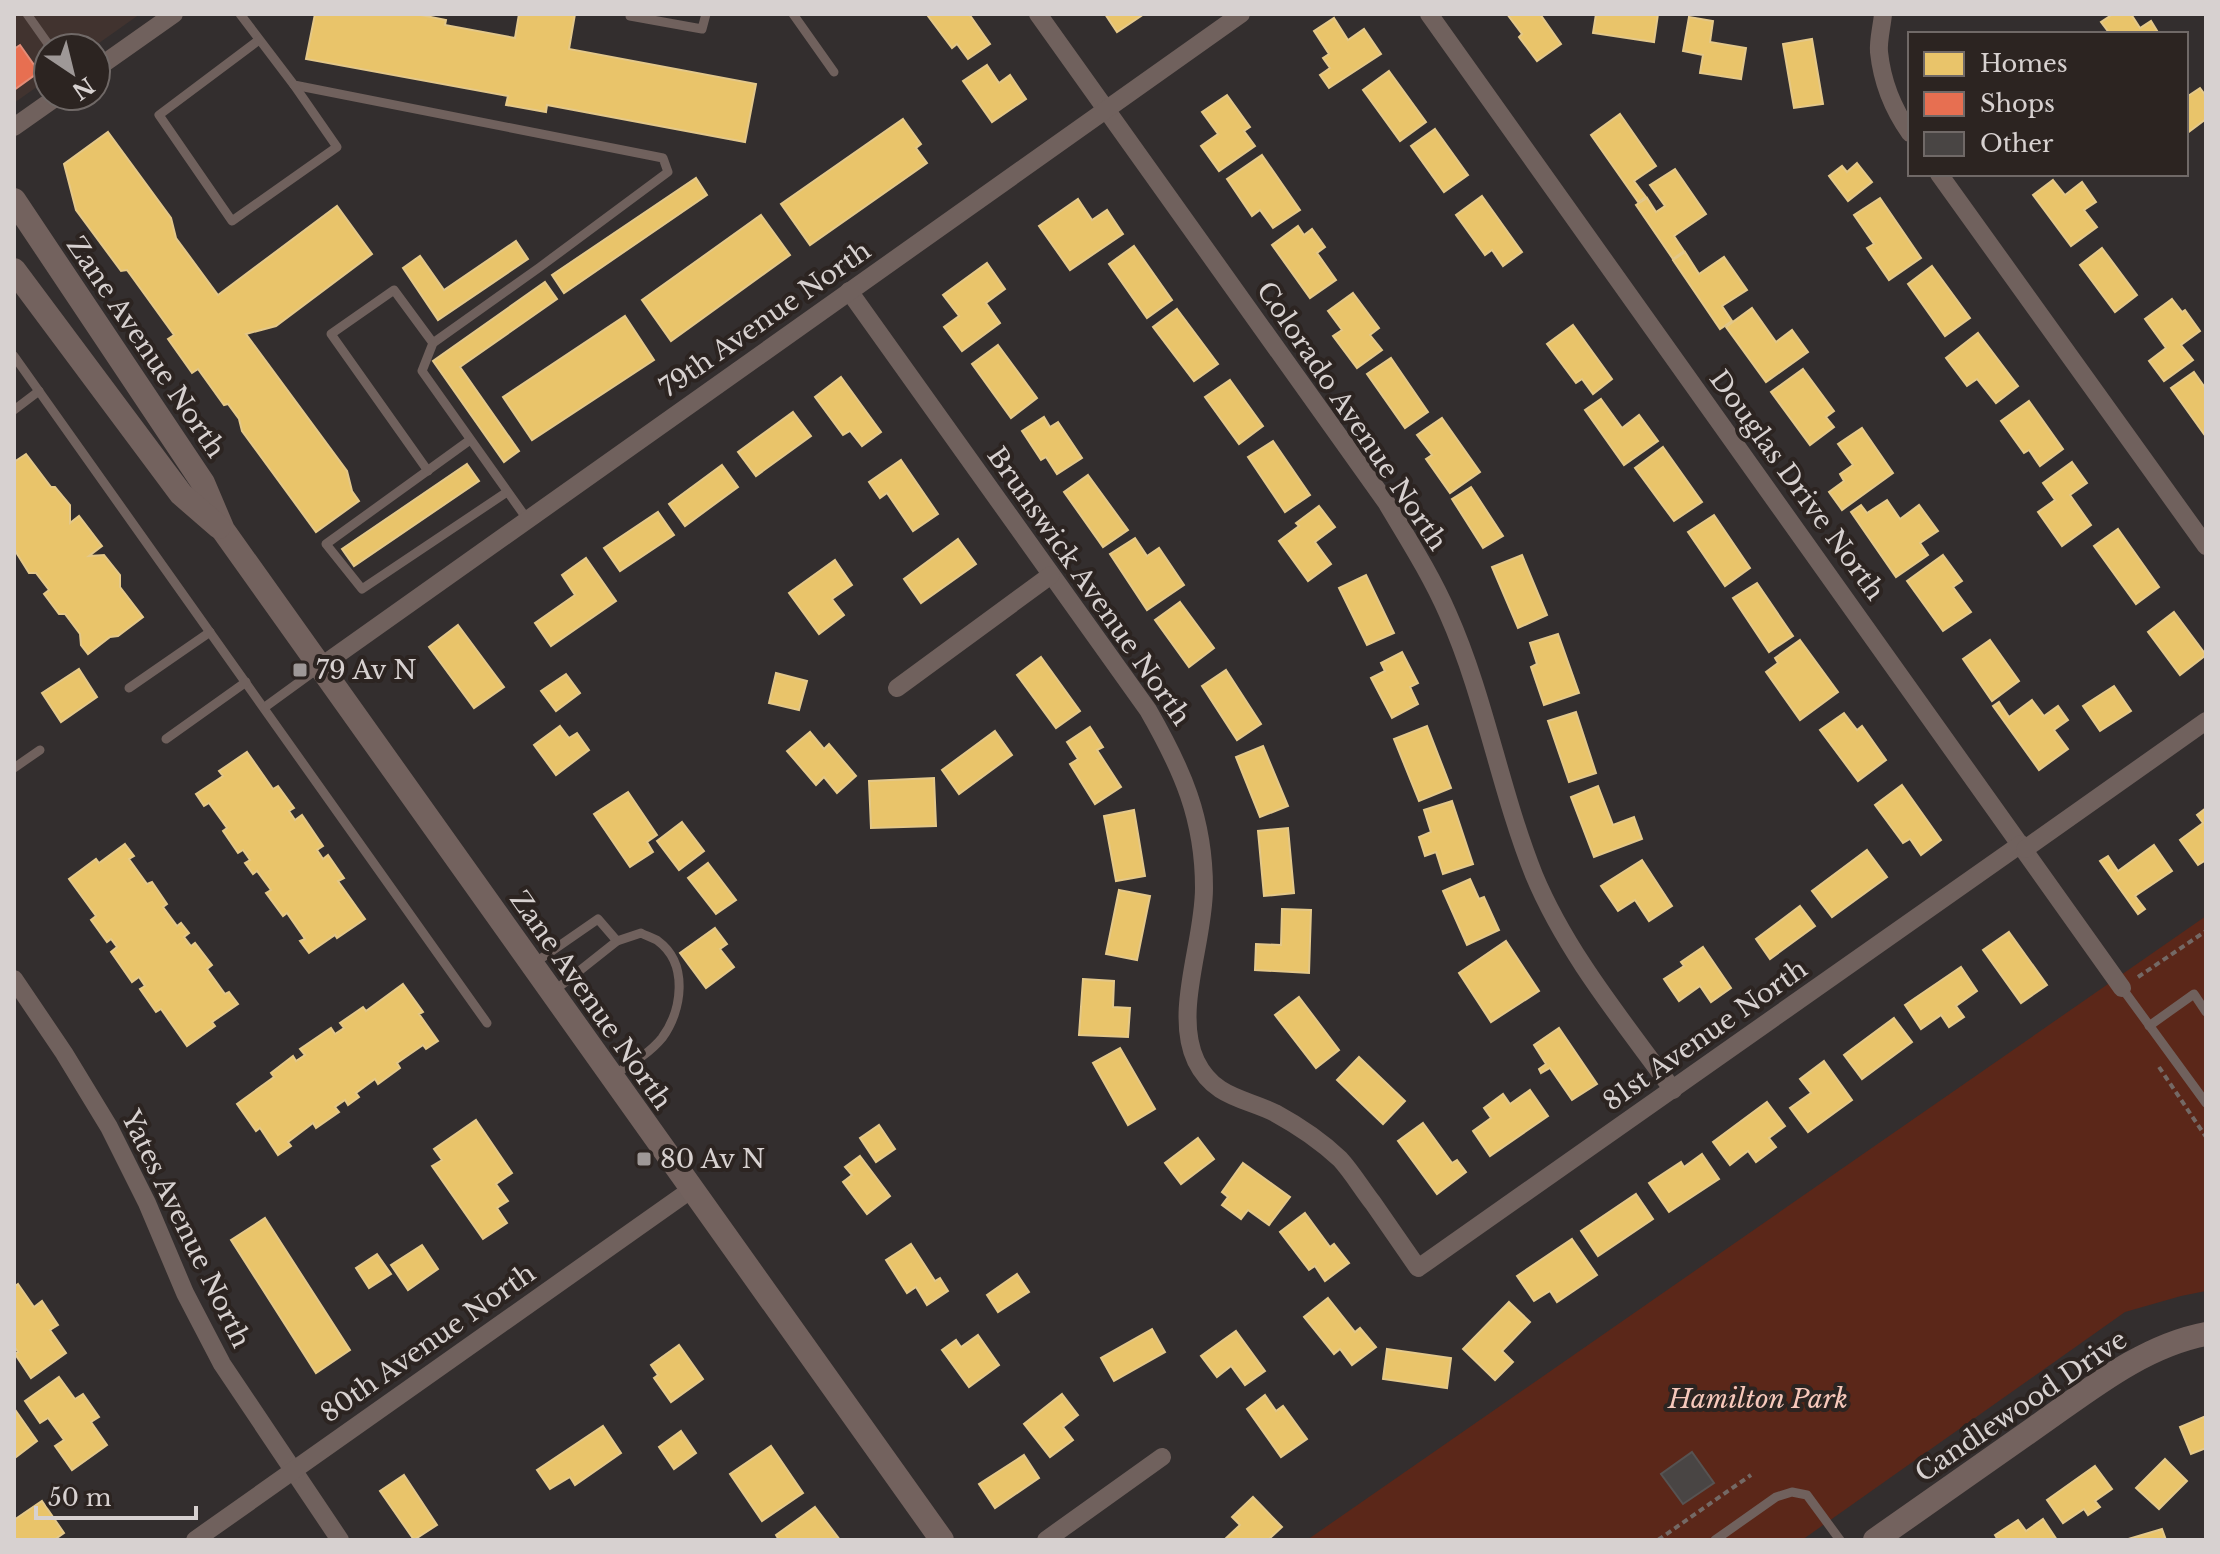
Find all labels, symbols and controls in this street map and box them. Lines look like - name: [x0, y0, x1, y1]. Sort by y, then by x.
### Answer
- north arrow: [32, 32, 112, 112]
- legend: [1908, 32, 2188, 176]
- text: Homes: [1980, 49, 2068, 78]
- text: N: [67, 71, 99, 105]
- text: Shops: [1980, 89, 2055, 118]
- text: Other: [1980, 129, 2054, 158]
- street label: Zane Avenue North: [60, 230, 232, 464]
- street label: 79th Avenue North: [653, 234, 877, 404]
- street label: Colorado Avenue North: [1250, 276, 1454, 557]
- street label: Douglas Drive North: [1703, 364, 1891, 606]
- street label: Brunswick Avenue North: [981, 441, 1198, 731]
- place label: 79 Av N: [316, 654, 417, 686]
- marker: 79 Av N: [291, 661, 309, 679]
- street label: Zane Avenue North: [503, 884, 679, 1116]
- street label: 81st Avenue North: [1597, 953, 1813, 1117]
- street label: Yates Avenue North: [114, 1104, 257, 1353]
- place label: 80 Av N: [660, 1143, 765, 1175]
- marker: 80 Av N: [635, 1150, 653, 1168]
- street label: 80th Avenue North: [315, 1257, 542, 1429]
- street label: Candlewood Drive: [1909, 1323, 2133, 1489]
- park label: Hamilton Park: [1667, 1383, 1848, 1415]
- scale bar: [36, 1470, 196, 1520]
- text: 50 m: [48, 1483, 112, 1512]

